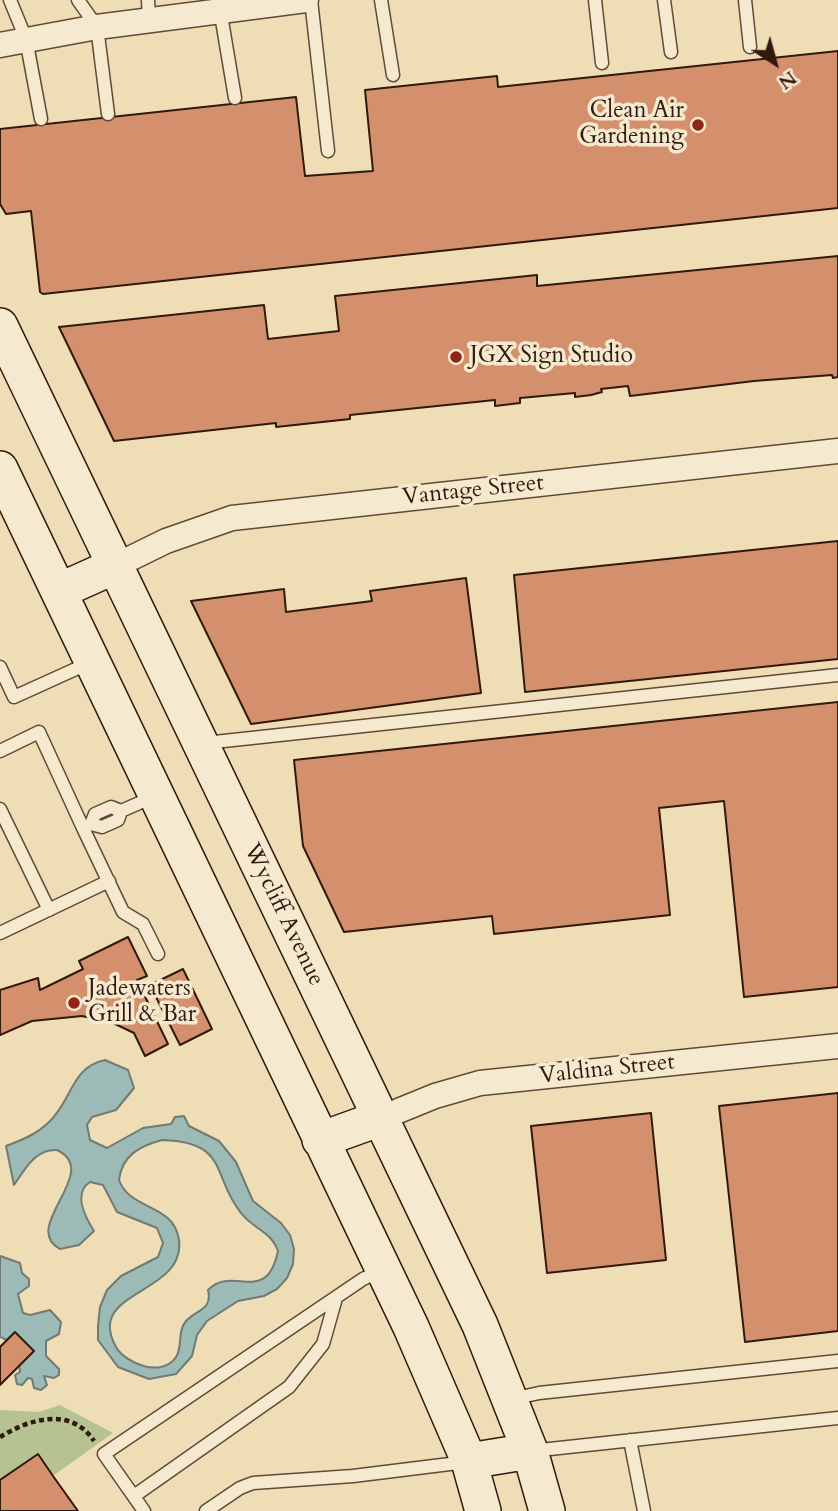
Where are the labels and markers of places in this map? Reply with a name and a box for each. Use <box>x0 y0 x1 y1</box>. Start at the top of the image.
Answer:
place label: Clean Air Gardening <box>579 98 684 152</box>
marker: Clean Air Gardening <box>690 117 706 133</box>
place label: JGX Sign Studio <box>470 343 633 371</box>
marker: JGX Sign Studio <box>448 349 464 365</box>
place label: Jadewaters Grill & Bar <box>88 976 196 1030</box>
marker: Jadewaters Grill & Bar <box>66 995 82 1011</box>

